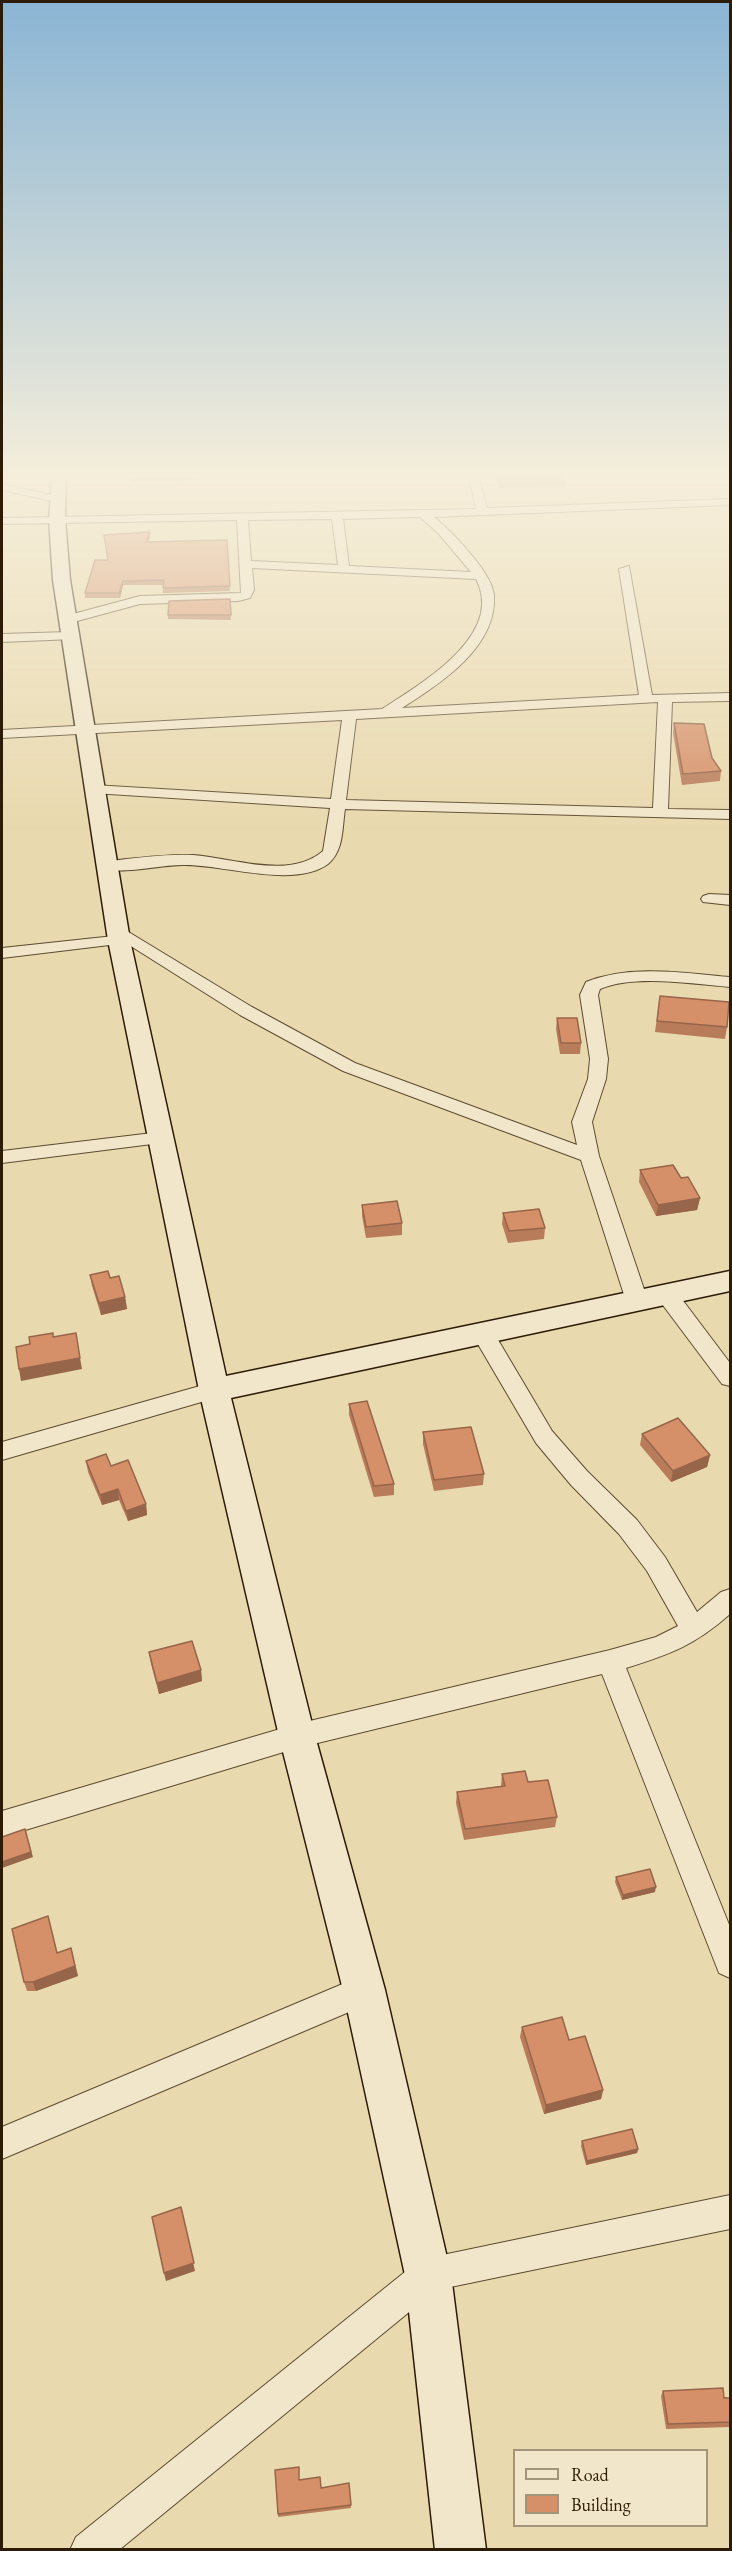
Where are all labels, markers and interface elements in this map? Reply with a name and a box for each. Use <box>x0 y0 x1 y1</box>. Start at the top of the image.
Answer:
legend <box>513 2449 708 2527</box>
text: Road <box>571 2463 609 2486</box>
text: Building <box>571 2493 631 2516</box>

